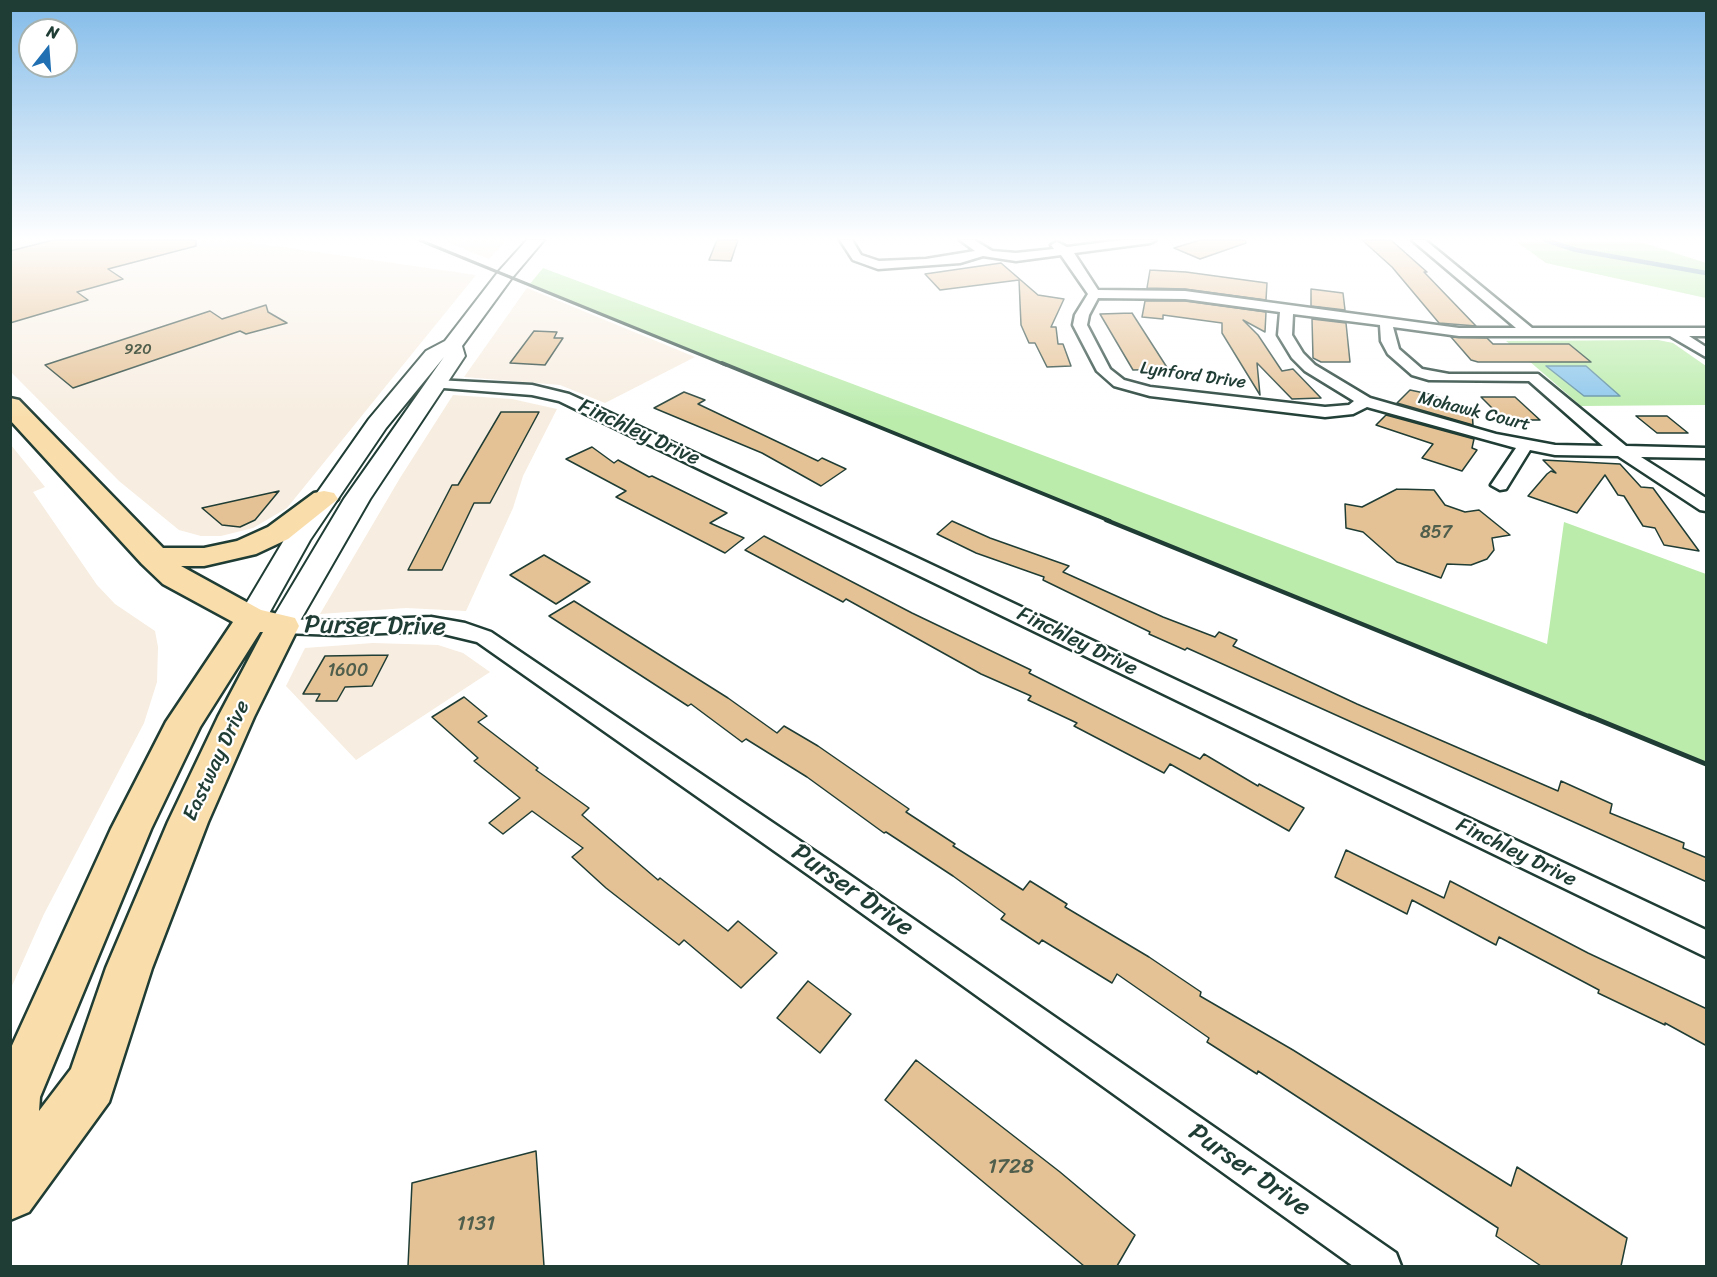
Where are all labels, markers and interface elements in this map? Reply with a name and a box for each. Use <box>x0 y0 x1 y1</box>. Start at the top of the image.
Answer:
text: N <box>43 17 62 48</box>
north arrow <box>18 18 78 78</box>
house number: 920 <box>124 341 152 359</box>
street label: Lynford Drive <box>1139 358 1247 394</box>
street label: Mohawk Court <box>1416 388 1532 436</box>
street label: Finchley Drive <box>574 394 704 472</box>
house number: 857 <box>1420 522 1452 544</box>
street label: Finchley Drive <box>1013 602 1141 682</box>
street label: Purser Drive <box>304 610 446 644</box>
house number: 1600 <box>328 660 368 682</box>
street label: Eastway Drive <box>178 697 256 825</box>
street label: Finchley Drive <box>1452 813 1580 893</box>
street label: Purser Drive <box>785 838 919 944</box>
street label: Purser Drive <box>1182 1118 1316 1224</box>
house number: 1728 <box>988 1155 1034 1181</box>
house number: 1131 <box>457 1212 495 1238</box>

